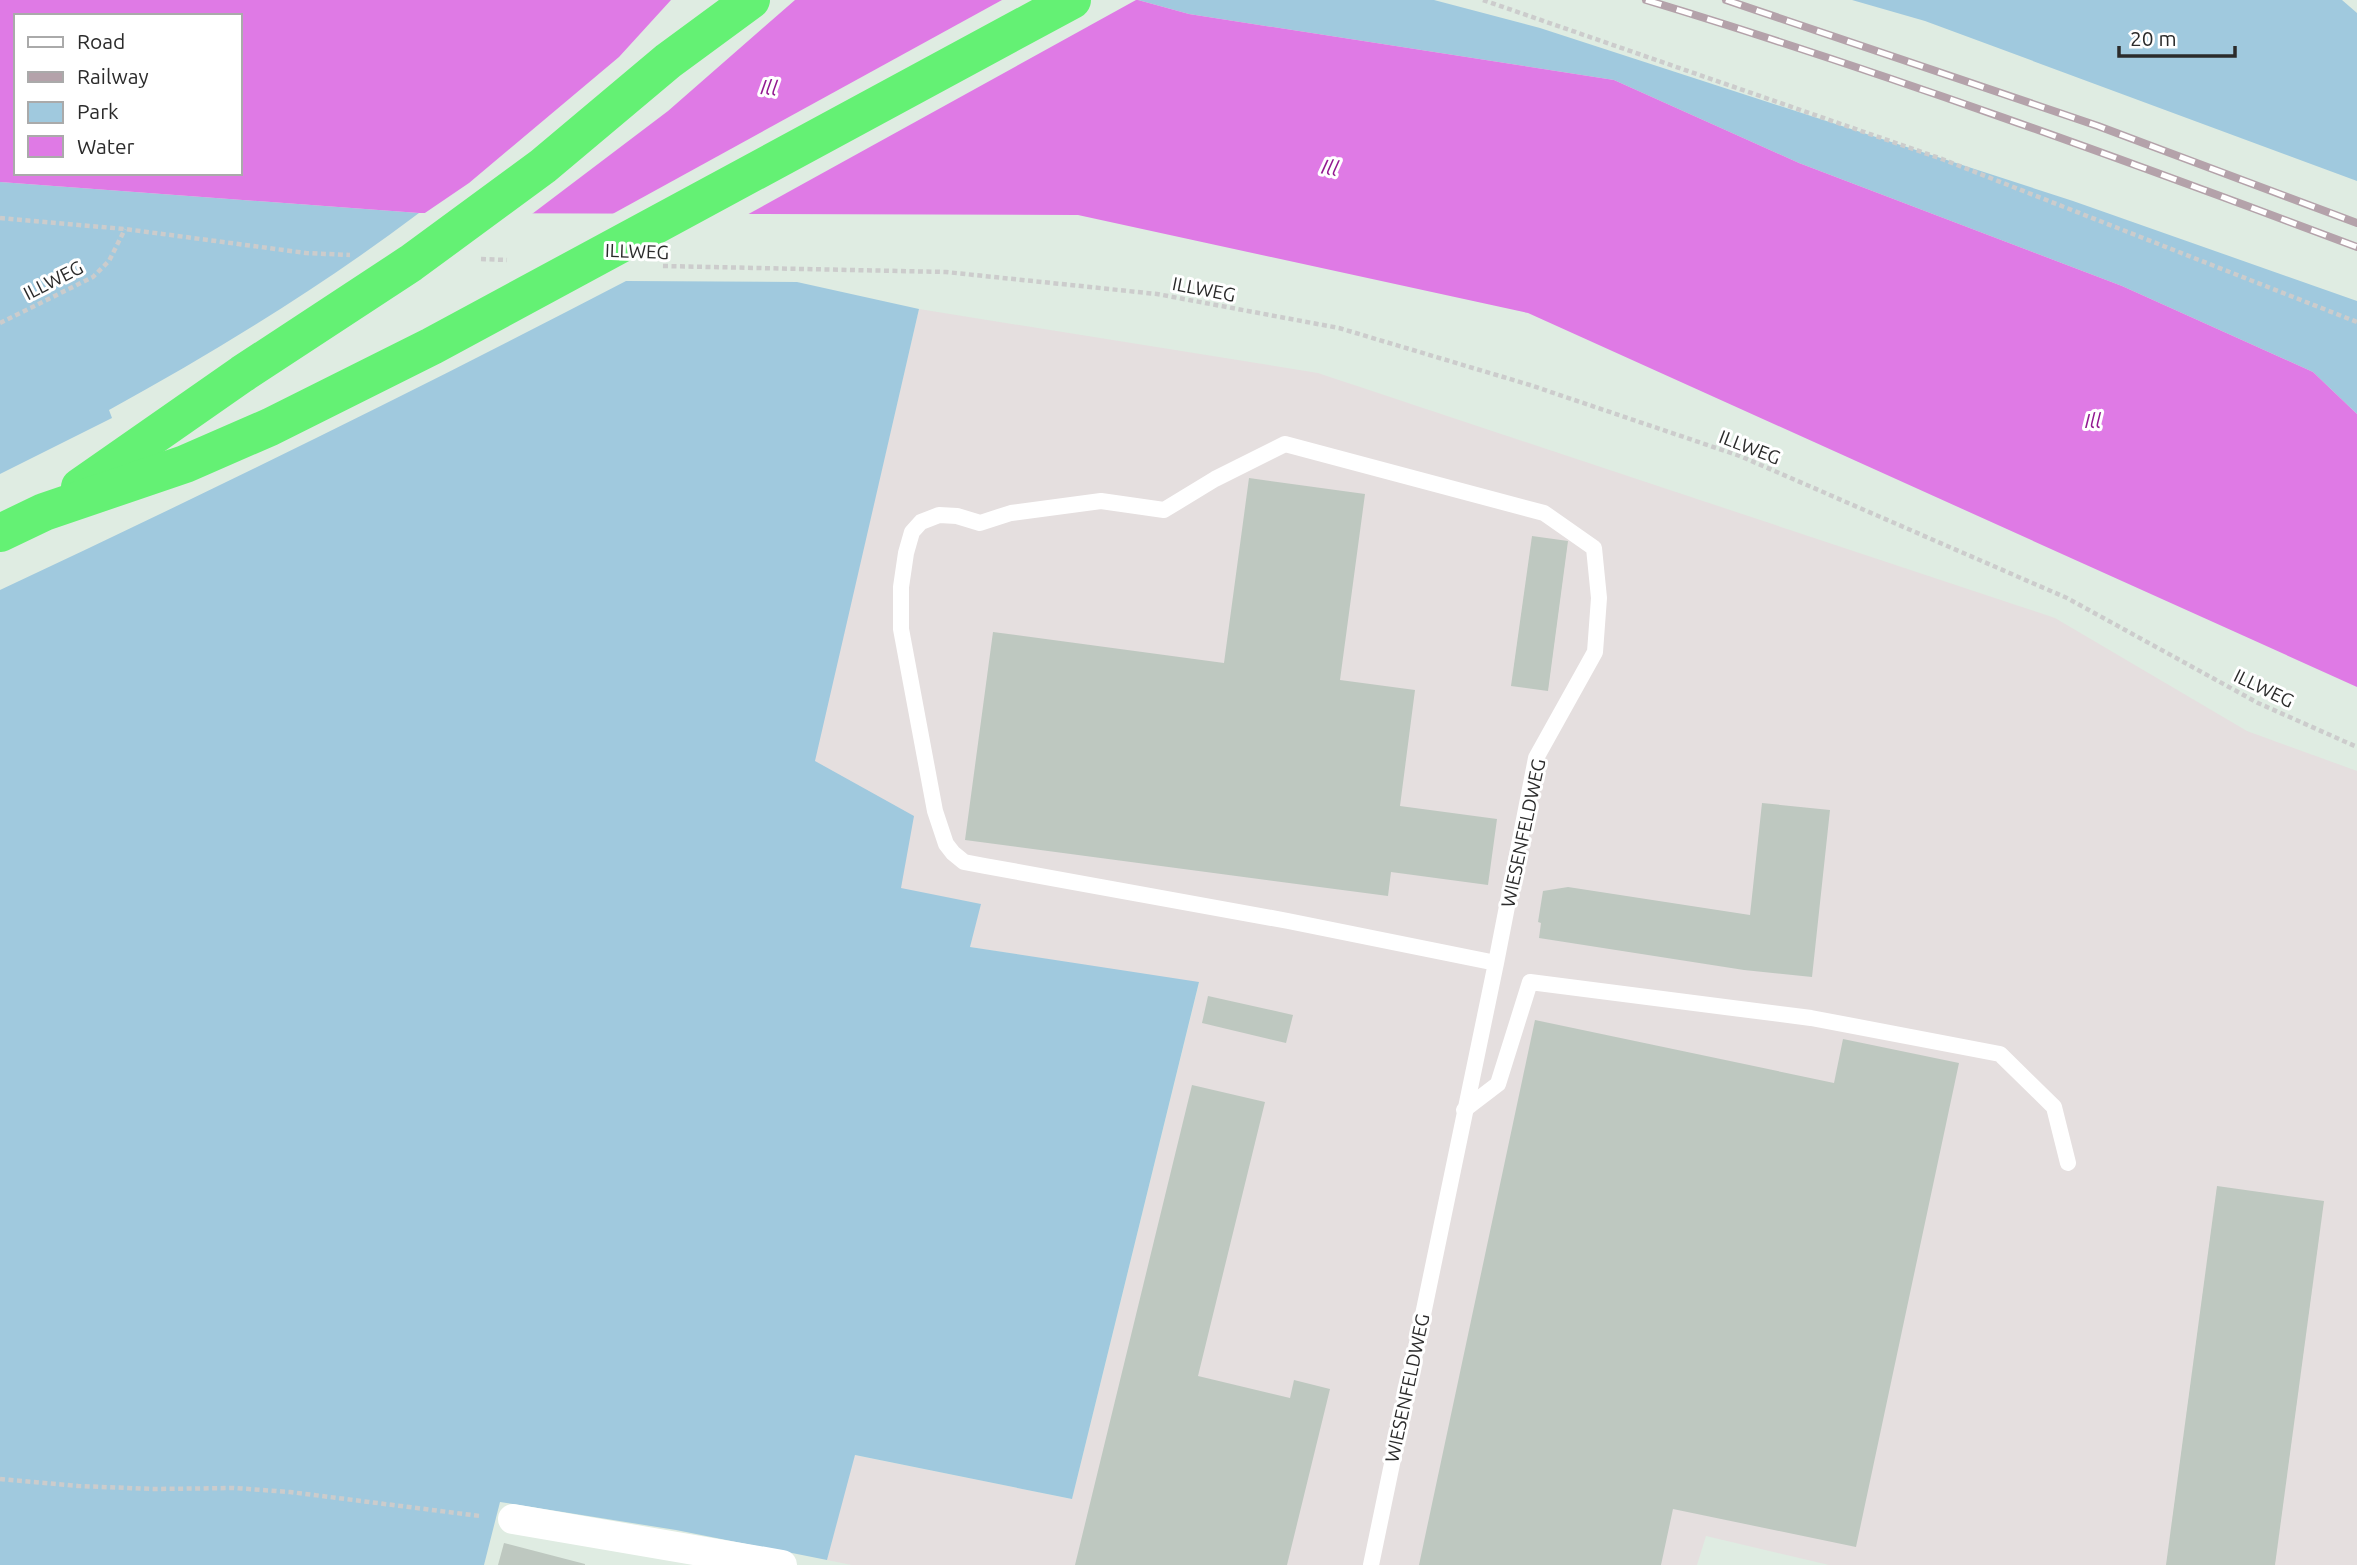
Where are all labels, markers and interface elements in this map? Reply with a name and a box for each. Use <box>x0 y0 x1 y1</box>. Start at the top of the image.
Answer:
legend <box>14 14 242 175</box>
scale bar <box>2119 14 2234 58</box>
text: 20 m <box>2130 26 2177 50</box>
text: Road <box>77 29 125 53</box>
text: Railway <box>77 64 149 88</box>
water label: Ill <box>759 74 779 100</box>
text: Park <box>77 99 119 123</box>
text: Water <box>77 134 135 158</box>
water label: Ill <box>1320 154 1341 180</box>
street label: ILLWEG <box>605 239 669 263</box>
street label: ILLWEG <box>19 256 87 304</box>
street label: ILLWEG <box>1170 272 1238 306</box>
water label: Ill <box>2084 408 2102 432</box>
street label: ILLWEG <box>1716 425 1784 469</box>
street label: ILLWEG <box>2230 664 2298 712</box>
street label: WIESENFELDWEG <box>1497 757 1549 909</box>
street label: WIESENFELDWEG <box>1381 1312 1433 1464</box>

